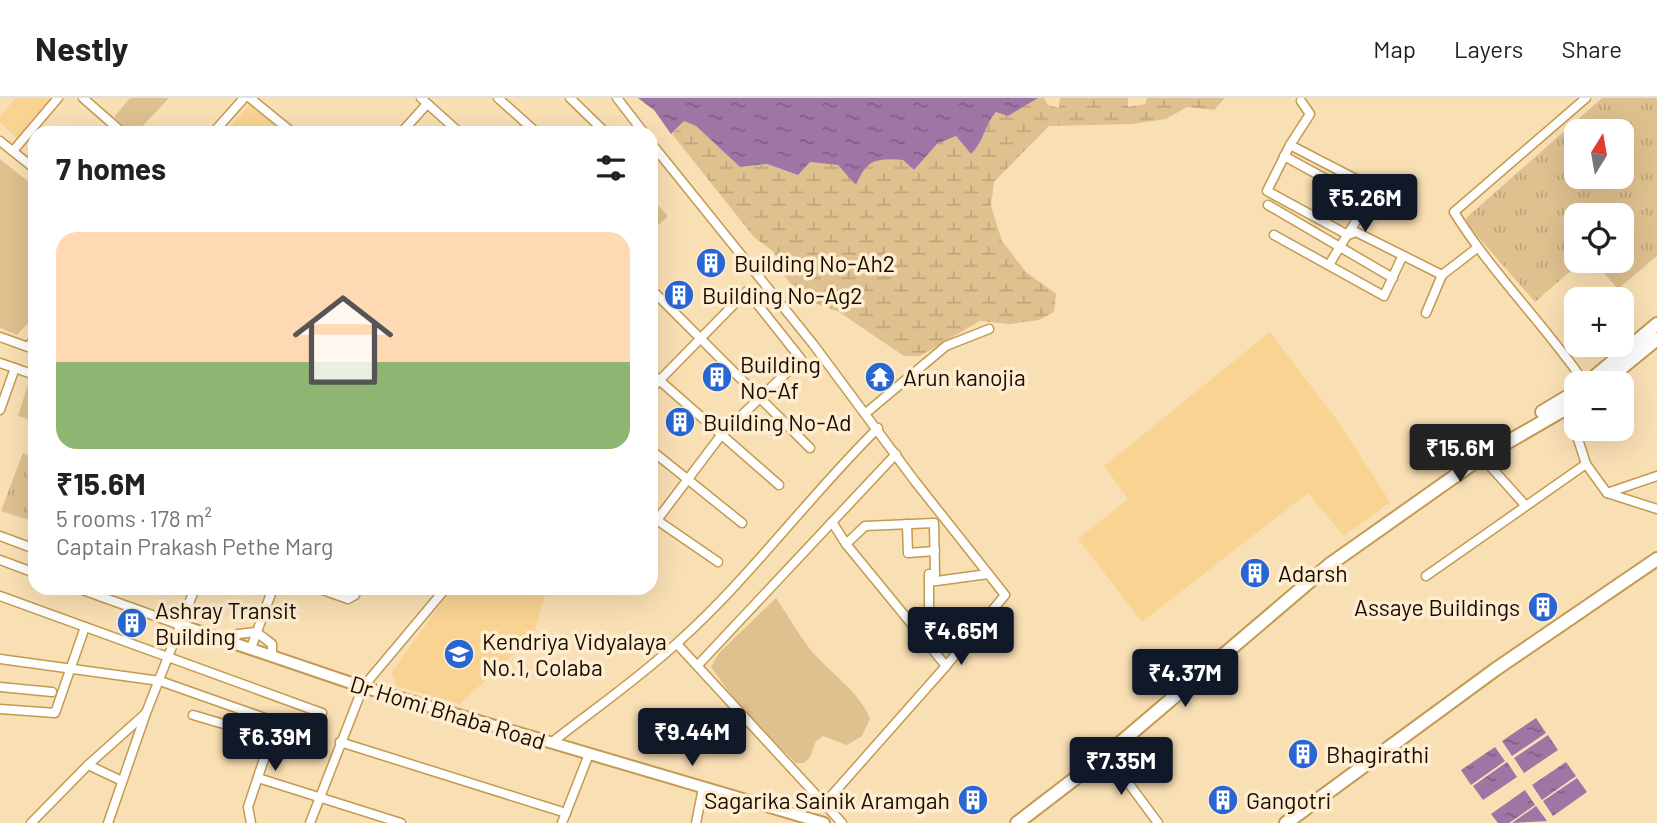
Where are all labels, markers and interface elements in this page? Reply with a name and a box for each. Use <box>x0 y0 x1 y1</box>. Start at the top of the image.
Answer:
text: Nestly <box>35 28 129 68</box>
text: Map <box>1373 34 1416 63</box>
text: Layers <box>1454 34 1523 63</box>
text: Share <box>1561 34 1622 63</box>
north arrow <box>1564 119 1634 189</box>
map controls <box>1564 119 1634 441</box>
icon: filters <box>592 149 630 187</box>
text: 7 homes <box>56 150 166 186</box>
pin: ₹5.26M <box>1308 174 1422 234</box>
text: ₹5.26M <box>1328 183 1402 211</box>
button: locate <box>1564 203 1634 273</box>
building icon: Building No-Ah2 <box>694 246 728 280</box>
place label: Building No-Ah2 <box>734 249 895 277</box>
icon: home <box>280 277 406 403</box>
building icon: Building No-Ag2 <box>662 278 696 312</box>
place label: Building No-Ag2 <box>702 281 863 309</box>
button: + <box>1564 287 1634 357</box>
place label: Building No-Af <box>740 350 821 404</box>
building icon: Building No-Af <box>700 360 734 394</box>
temple icon: Arun kanojia <box>863 360 897 394</box>
place label: Arun kanojia <box>903 363 1026 391</box>
button: − <box>1564 371 1634 441</box>
building icon: Building No-Ad <box>663 405 697 439</box>
place label: Building No-Ad <box>703 408 852 436</box>
pin: ₹15.6M <box>1403 424 1517 484</box>
text: ₹15.6M <box>1426 433 1494 461</box>
text: ₹15.6M <box>56 465 146 501</box>
text: 5 rooms · 178 m² <box>56 504 212 532</box>
text: Captain Prakash Pethe Marg <box>56 532 333 560</box>
building icon: Adarsh <box>1238 556 1272 590</box>
place label: Adarsh <box>1278 559 1348 587</box>
building icon: Assaye Buildings <box>1526 590 1560 624</box>
place label: Assaye Buildings <box>1354 593 1520 621</box>
place label: Ashray Transit Building <box>155 596 297 650</box>
building icon: Ashray Transit Building <box>115 606 149 640</box>
pin: ₹4.65M <box>904 608 1018 667</box>
text: ₹4.65M <box>924 616 998 644</box>
place label: Kendriya Vidyalaya No.1, Colaba <box>482 627 667 681</box>
school or university icon: Kendriya Vidyalaya No.1, Colaba <box>442 637 476 671</box>
pin: ₹4.37M <box>1128 650 1242 709</box>
text: ₹4.37M <box>1148 658 1222 686</box>
street label: Dr Homi Bhaba Road <box>347 669 549 755</box>
pin: ₹9.44M <box>635 708 749 768</box>
pin: ₹6.39M <box>218 714 332 773</box>
text: ₹9.44M <box>654 717 730 745</box>
text: ₹6.39M <box>239 722 311 750</box>
building icon: Bhagirathi <box>1286 737 1320 771</box>
pin: ₹7.35M <box>1064 738 1178 797</box>
place label: Bhagirathi <box>1326 740 1429 768</box>
text: ₹7.35M <box>1086 746 1156 774</box>
building icon: Sagarika Sainik Aramgah <box>956 783 990 817</box>
building icon: Gangotri <box>1206 783 1240 817</box>
place label: Sagarika Sainik Aramgah <box>704 786 950 814</box>
place label: Gangotri <box>1246 786 1331 814</box>

